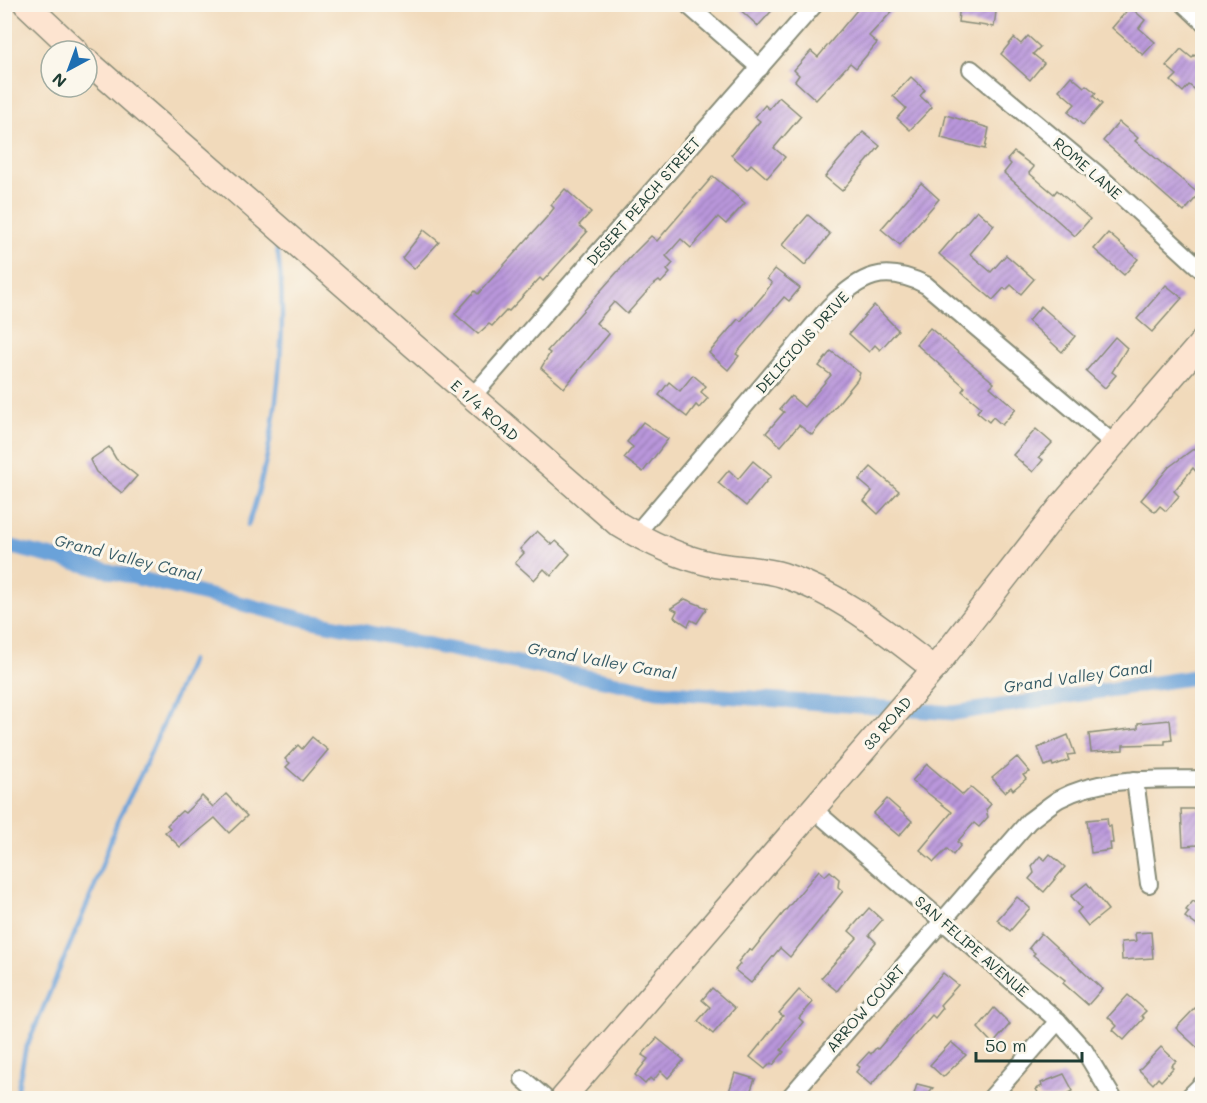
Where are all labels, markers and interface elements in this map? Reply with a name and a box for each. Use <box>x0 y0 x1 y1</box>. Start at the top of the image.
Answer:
north arrow <box>39 39 99 99</box>
text: N <box>47 69 70 93</box>
street label: DESERT PEACH STREET <box>582 133 704 269</box>
street label: ROME LANE <box>1049 133 1127 204</box>
street label: DELICIOUS DRIVE <box>751 287 853 397</box>
street label: E 1/4 ROAD <box>447 375 523 445</box>
water label: Grand Valley Canal <box>53 529 203 585</box>
water label: Grand Valley Canal <box>526 637 678 683</box>
water label: Grand Valley Canal <box>1002 655 1154 697</box>
street label: 33 ROAD <box>858 692 916 754</box>
street label: SAN FELIPE AVENUE <box>911 891 1033 1001</box>
street label: ARROW COURT <box>821 960 909 1056</box>
scale bar <box>976 1025 1082 1063</box>
text: 50 m <box>985 1033 1027 1057</box>

